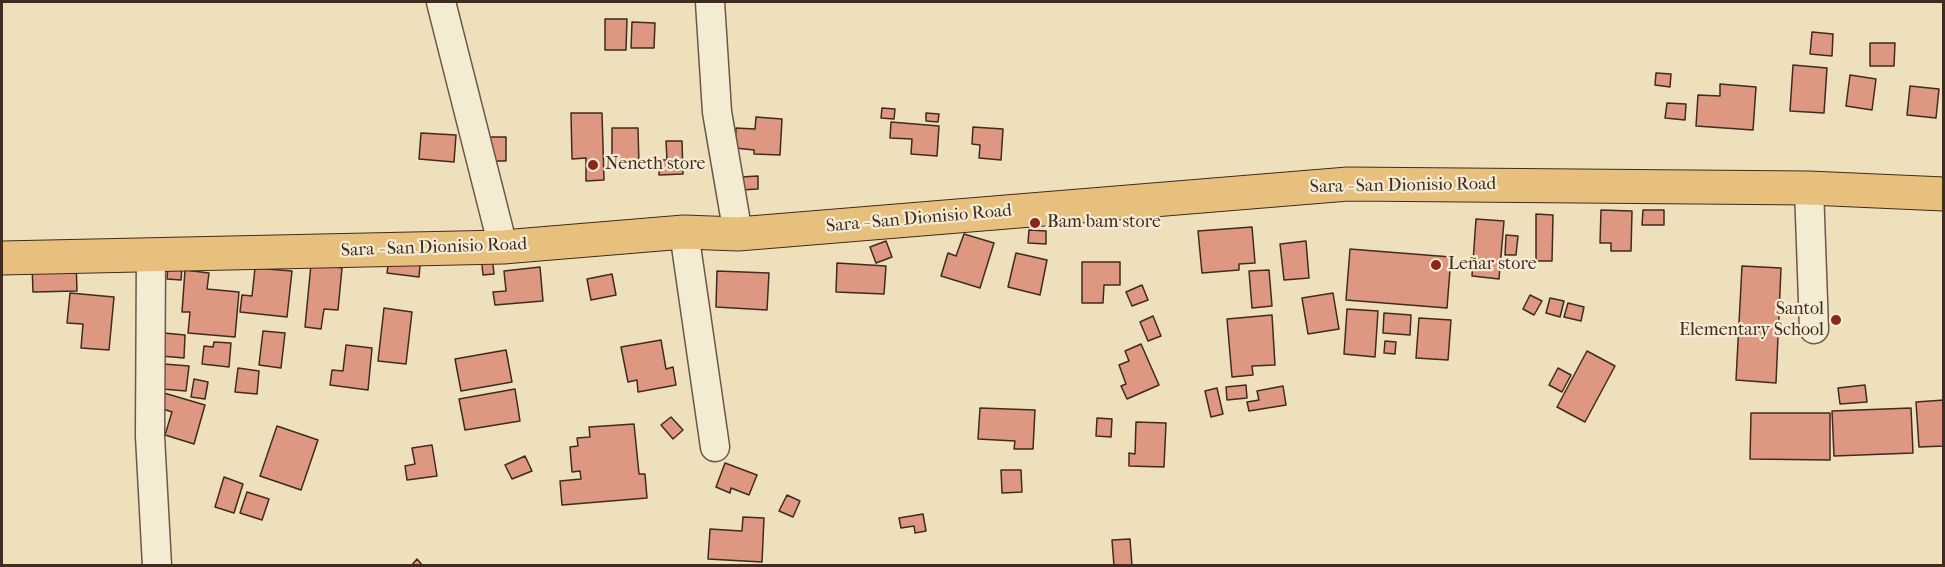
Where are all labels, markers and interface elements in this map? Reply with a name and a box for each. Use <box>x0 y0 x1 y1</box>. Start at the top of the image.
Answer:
place label: Neneth store <box>605 154 705 176</box>
marker: Neneth store <box>586 158 600 172</box>
street label: Sara - San Dionisio Road <box>1310 174 1496 198</box>
street label: Sara - San Dionisio Road <box>825 200 1013 238</box>
place label: Bam bam store <box>1047 212 1161 234</box>
marker: Bam bam store <box>1028 216 1042 230</box>
street label: Sara - San Dionisio Road <box>340 234 528 262</box>
place label: Leñar store <box>1448 254 1537 276</box>
marker: Leñar store <box>1429 258 1443 272</box>
place label: Santol Elementary School <box>1679 299 1824 342</box>
marker: Santol Elementary School <box>1829 313 1843 327</box>

